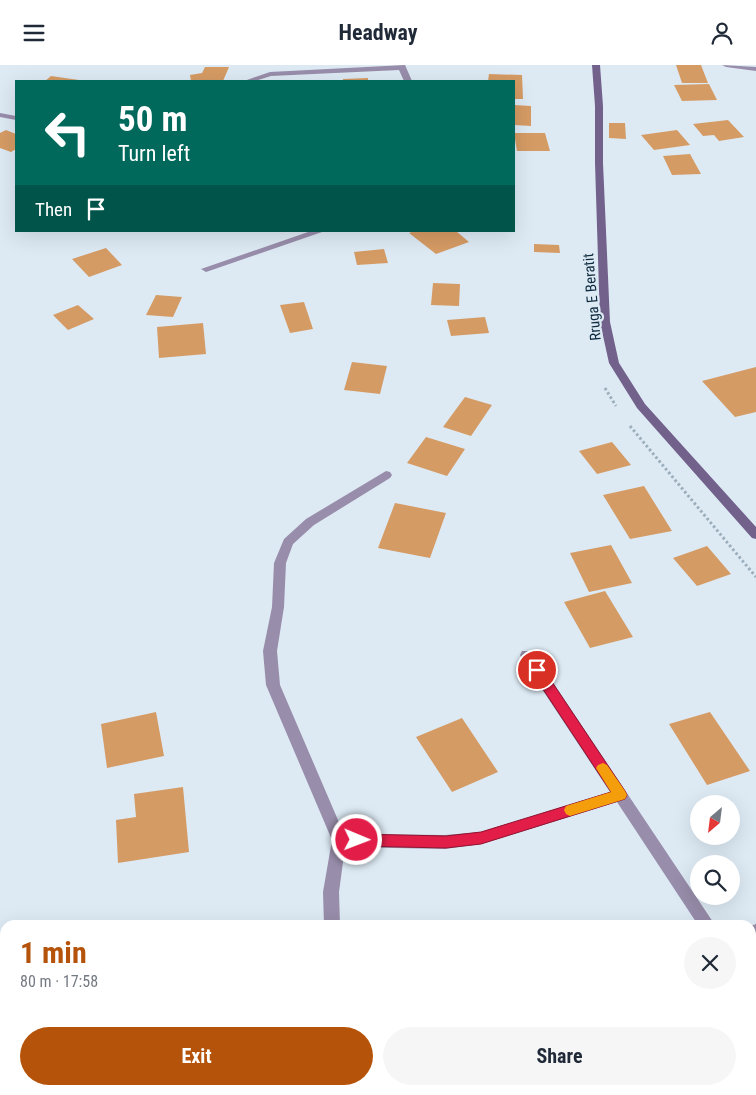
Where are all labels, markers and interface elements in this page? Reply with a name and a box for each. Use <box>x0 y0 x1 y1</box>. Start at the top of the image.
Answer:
icon: menu <box>20 19 48 47</box>
icon: person <box>708 19 736 47</box>
text: Headway <box>338 20 418 45</box>
text: 50 m <box>118 99 187 140</box>
icon: left <box>35 100 100 165</box>
text: Turn left <box>118 141 190 166</box>
icon: arrive <box>82 195 110 223</box>
text: Then <box>35 198 72 221</box>
street label: Rruga E Beratit <box>579 253 605 341</box>
pin <box>516 649 558 691</box>
icon: arrive <box>523 656 551 684</box>
north arrow <box>690 795 740 845</box>
map controls <box>690 795 740 905</box>
position arrow <box>330 813 382 865</box>
button: search <box>690 855 740 905</box>
text: 1 min <box>20 935 87 970</box>
button: close <box>684 937 736 989</box>
text: 80 m · 17:58 <box>20 972 98 991</box>
button: Exit <box>20 1027 373 1085</box>
button: Share <box>383 1027 736 1085</box>

